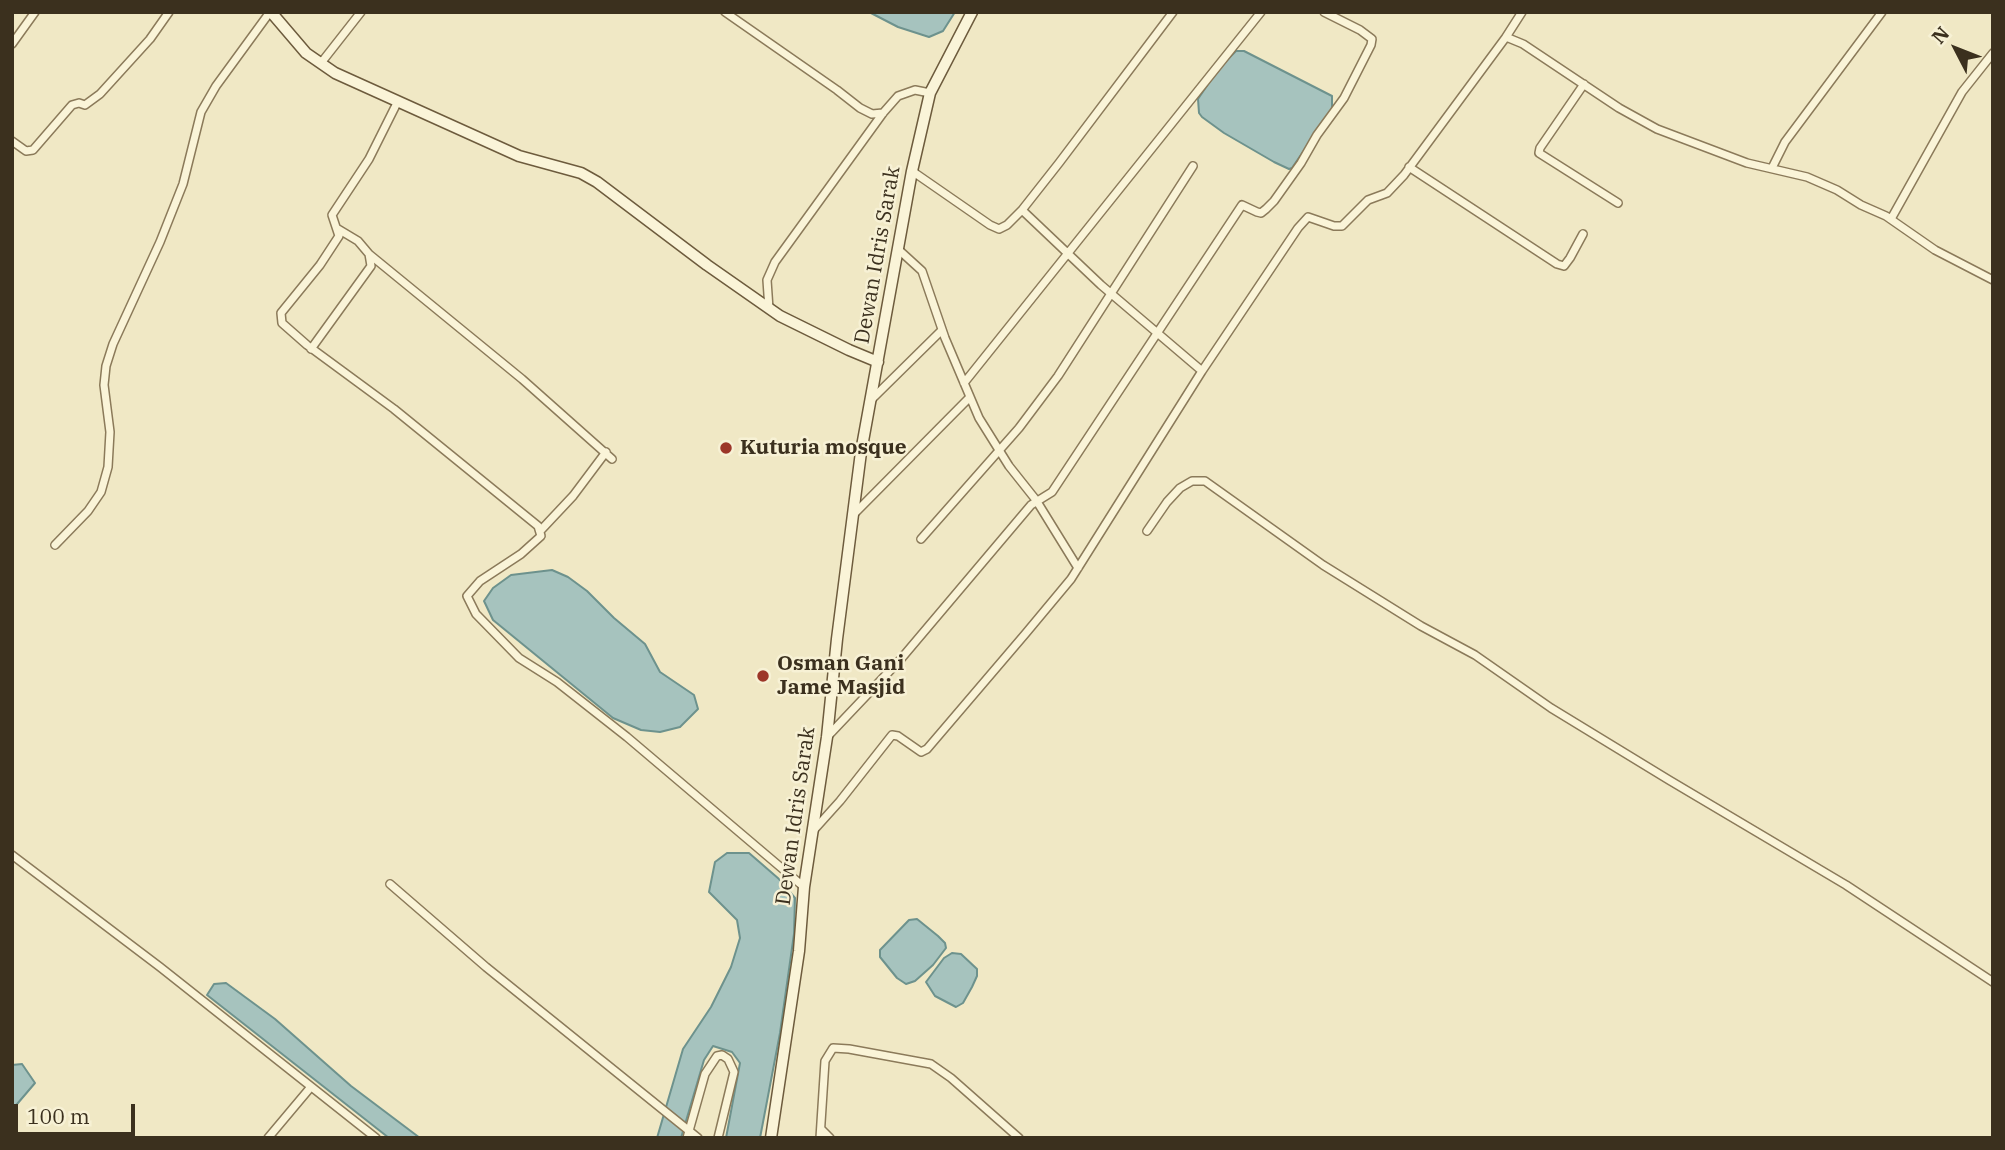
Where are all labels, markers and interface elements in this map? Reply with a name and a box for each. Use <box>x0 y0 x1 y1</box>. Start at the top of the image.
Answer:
north arrow <box>1921 14 1991 84</box>
text: N <box>1926 21 1954 49</box>
street label: Dewan Idris Sarak <box>850 164 906 346</box>
place label: Kuturia mosque <box>740 435 907 461</box>
marker: Kuturia mosque <box>718 440 734 456</box>
place label: Osman Gani Jame Masjid <box>777 651 905 701</box>
marker: Osman Gani Jame Masjid <box>755 668 771 684</box>
street label: Dewan Idris Sarak <box>771 725 821 907</box>
scale bar <box>18 1090 138 1134</box>
text: 100 m <box>27 1102 90 1130</box>

